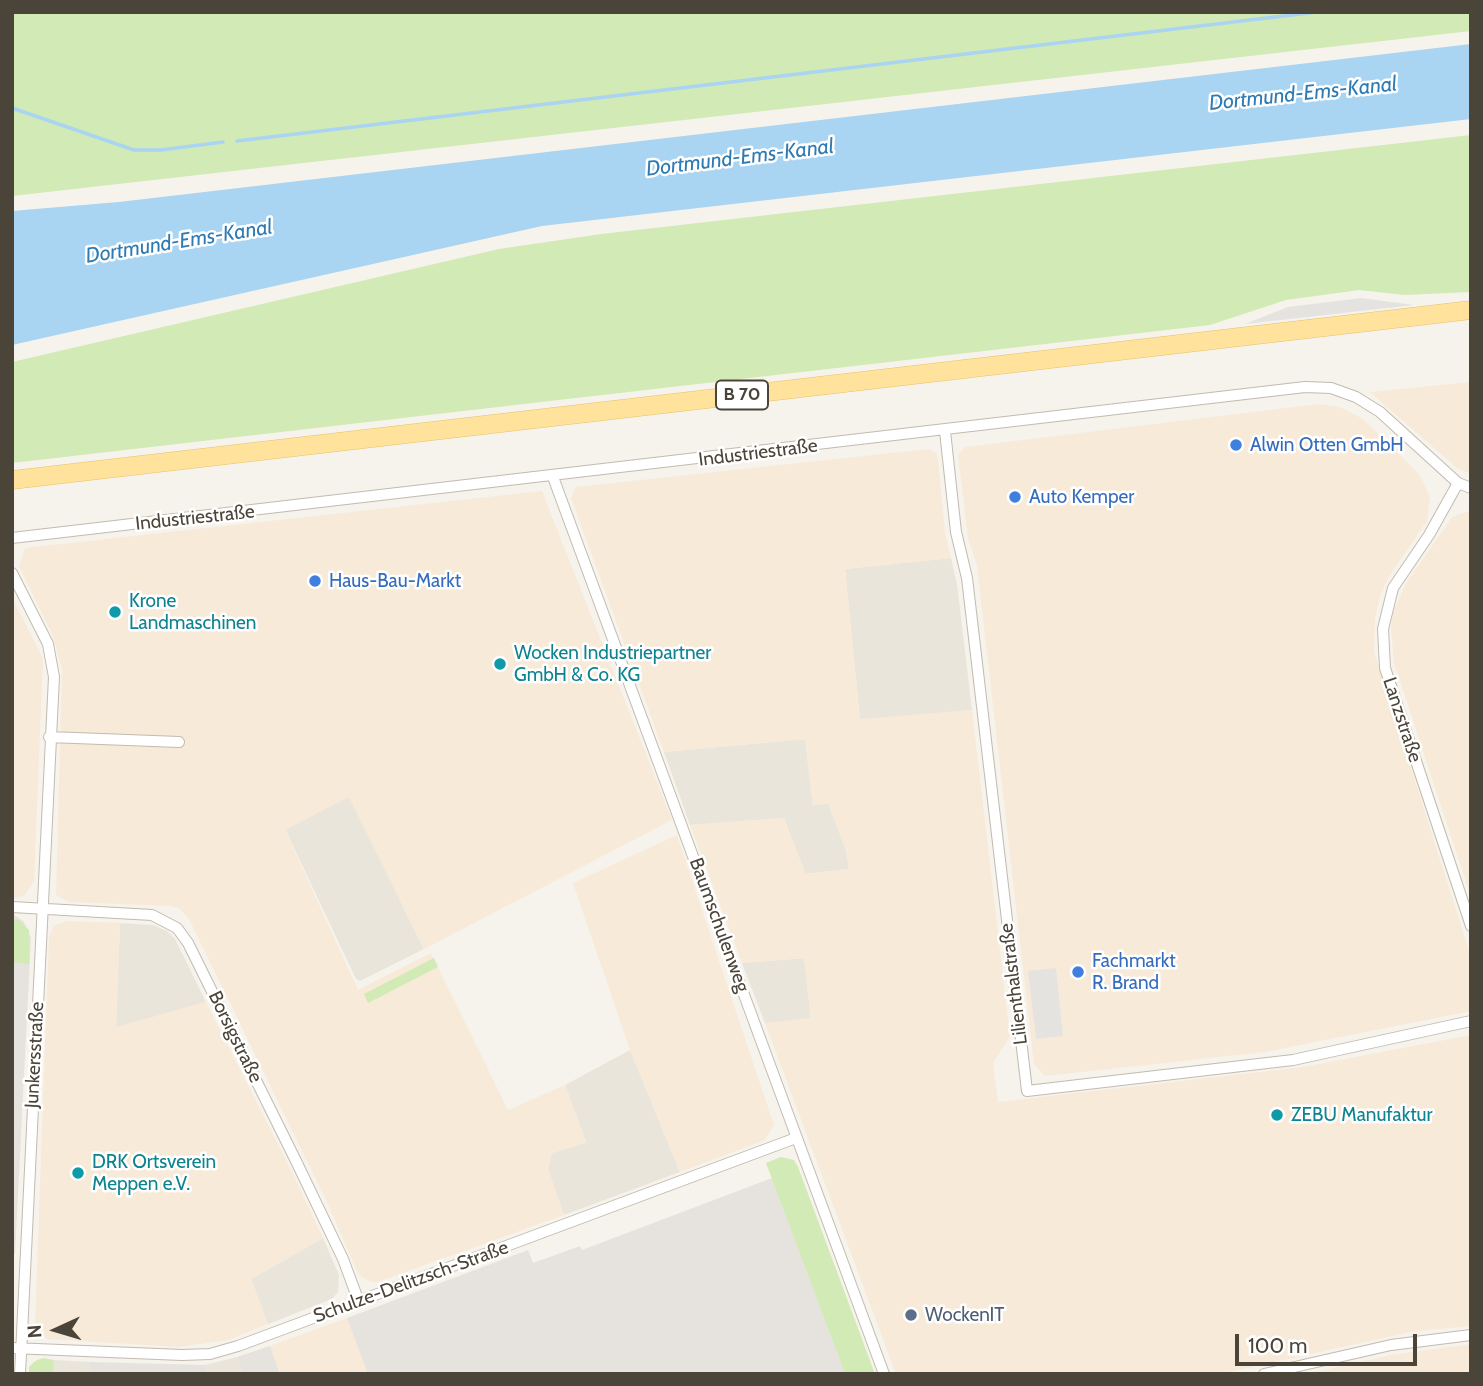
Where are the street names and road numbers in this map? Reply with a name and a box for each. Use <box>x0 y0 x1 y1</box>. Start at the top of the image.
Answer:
road number: B 70 <box>716 380 768 410</box>
street label: Industriestraße <box>697 434 819 472</box>
street label: Industriestraße <box>134 500 256 536</box>
street label: Lanzstraße <box>1378 675 1426 765</box>
street label: Baumschulenweg <box>684 855 754 995</box>
street label: Lilienthalstraße <box>995 922 1033 1046</box>
street label: Borsigstraße <box>203 988 267 1086</box>
street label: Junkersstraße <box>21 1001 49 1109</box>
street label: Schulze-Delitzsch-Straße <box>310 1236 512 1328</box>

